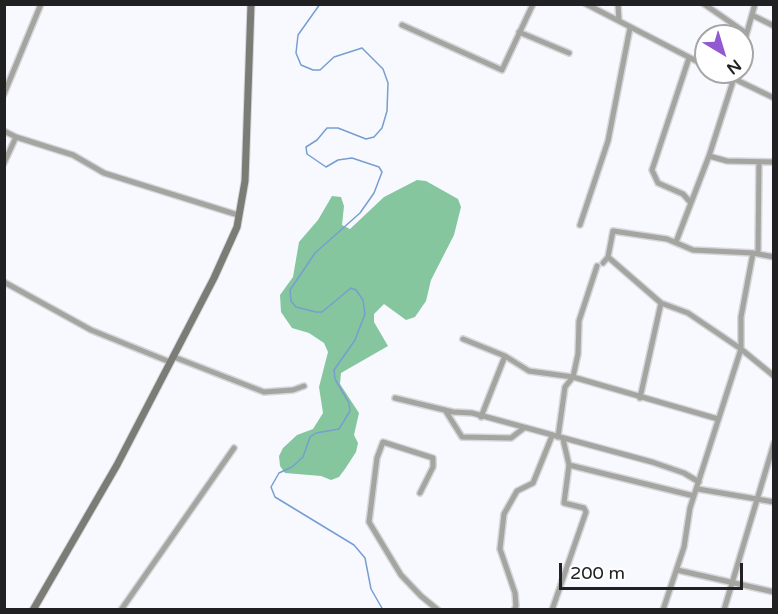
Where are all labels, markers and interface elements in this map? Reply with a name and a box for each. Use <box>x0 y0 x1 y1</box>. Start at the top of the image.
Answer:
north arrow <box>694 24 754 84</box>
text: N <box>723 55 745 78</box>
scale bar <box>562 551 746 589</box>
text: 200 m <box>570 562 625 584</box>

